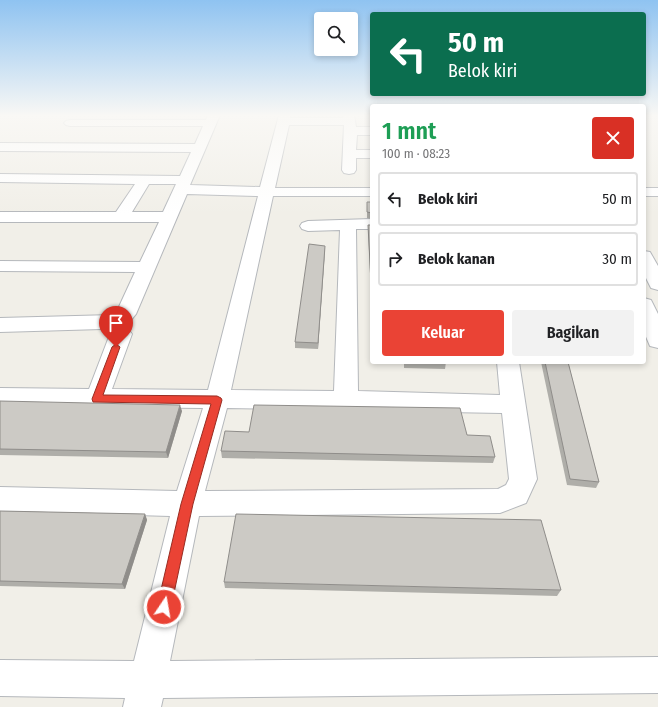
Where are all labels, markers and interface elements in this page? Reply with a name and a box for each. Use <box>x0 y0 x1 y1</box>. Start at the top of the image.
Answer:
map controls <box>314 12 358 56</box>
button: search <box>314 12 358 56</box>
text: 50 m <box>448 26 504 59</box>
icon: left <box>382 28 434 80</box>
text: Belok kiri <box>448 60 517 82</box>
text: 1 mnt <box>382 117 436 145</box>
button: close <box>592 117 634 159</box>
text: 100 m · 08:23 <box>382 146 450 161</box>
icon: left <box>384 188 406 210</box>
text: Belok kiri <box>418 190 478 208</box>
text: 50 m <box>602 190 632 208</box>
icon: right <box>384 248 406 270</box>
text: Belok kanan <box>418 250 495 268</box>
text: 30 m <box>602 250 632 268</box>
pin <box>99 306 133 347</box>
button: Keluar <box>382 310 504 356</box>
button: Bagikan <box>512 310 634 356</box>
icon: arrive <box>105 312 127 334</box>
position arrow <box>143 586 185 628</box>

